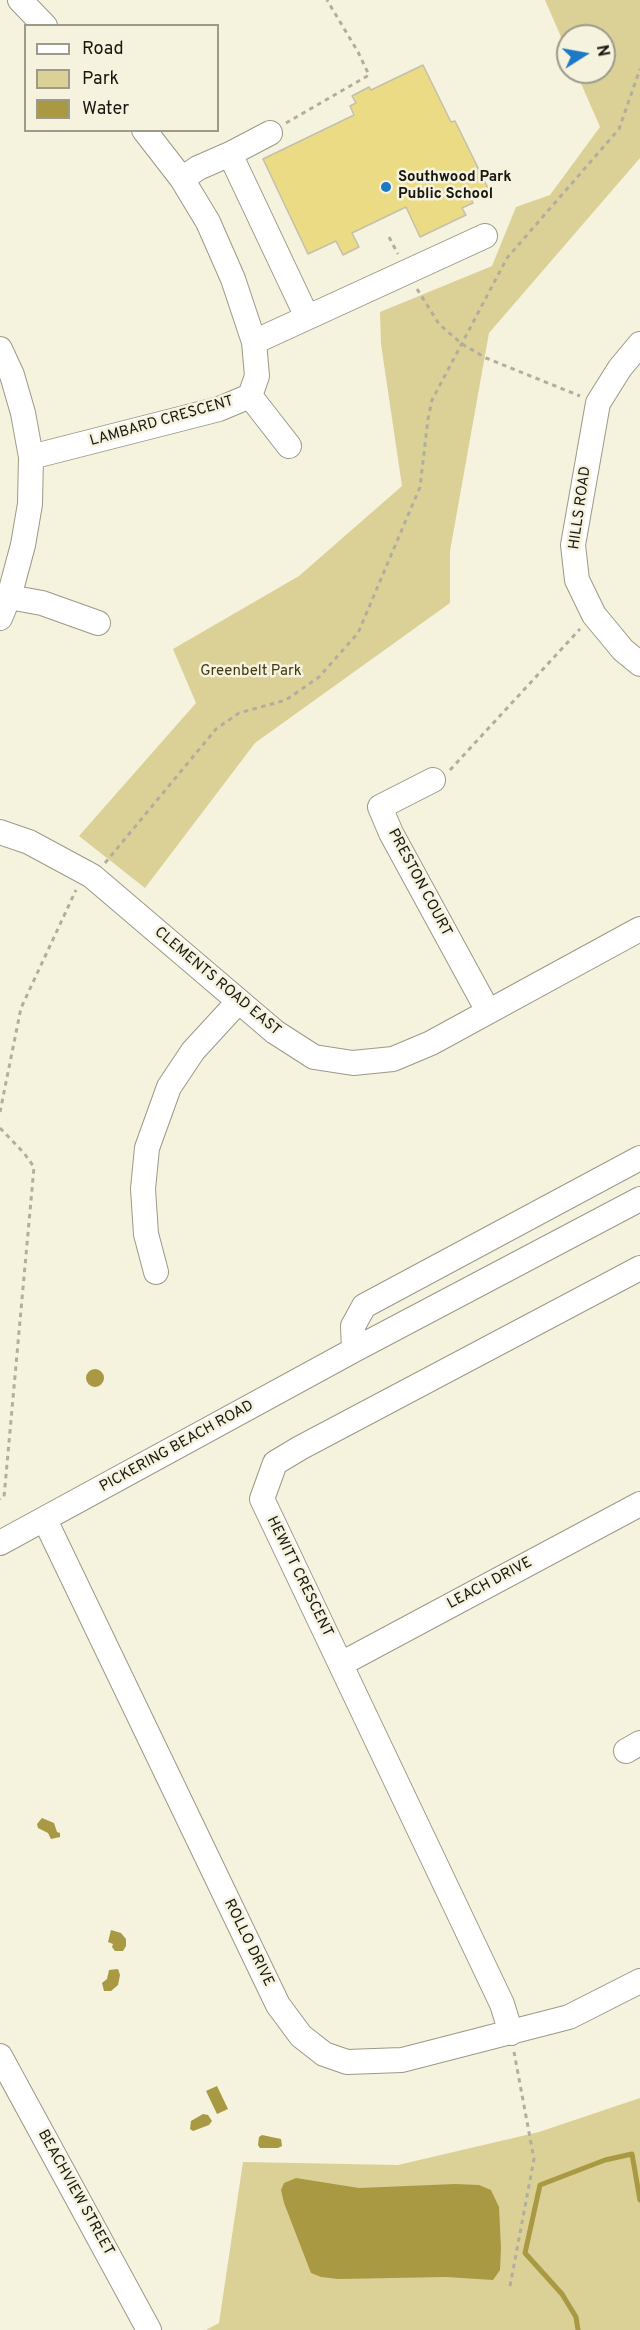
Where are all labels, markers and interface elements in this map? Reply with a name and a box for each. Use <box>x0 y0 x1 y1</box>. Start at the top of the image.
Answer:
legend <box>24 24 219 132</box>
north arrow <box>556 24 616 84</box>
text: Road <box>82 38 124 61</box>
text: N <box>591 43 613 58</box>
text: Park <box>82 68 119 91</box>
text: Water <box>82 98 129 121</box>
place label: Southwood Park Public School <box>398 169 512 204</box>
marker: Southwood Park Public School <box>379 180 393 194</box>
street label: LAMBARD CRESCENT <box>88 393 236 451</box>
street label: HILLS ROAD <box>566 465 596 551</box>
park label: Greenbelt Park <box>200 663 302 681</box>
street label: PRESTON COURT <box>383 826 455 940</box>
street label: CLEMENTS ROAD EAST <box>150 924 284 1040</box>
street label: PICKERING BEACH ROAD <box>97 1397 257 1497</box>
street label: HEWITT CRESCENT <box>262 1514 336 1640</box>
street label: LEACH DRIVE <box>445 1554 535 1614</box>
street label: ROLLO DRIVE <box>219 1896 277 1990</box>
street label: BEACHVIEW STREET <box>33 2127 117 2259</box>

